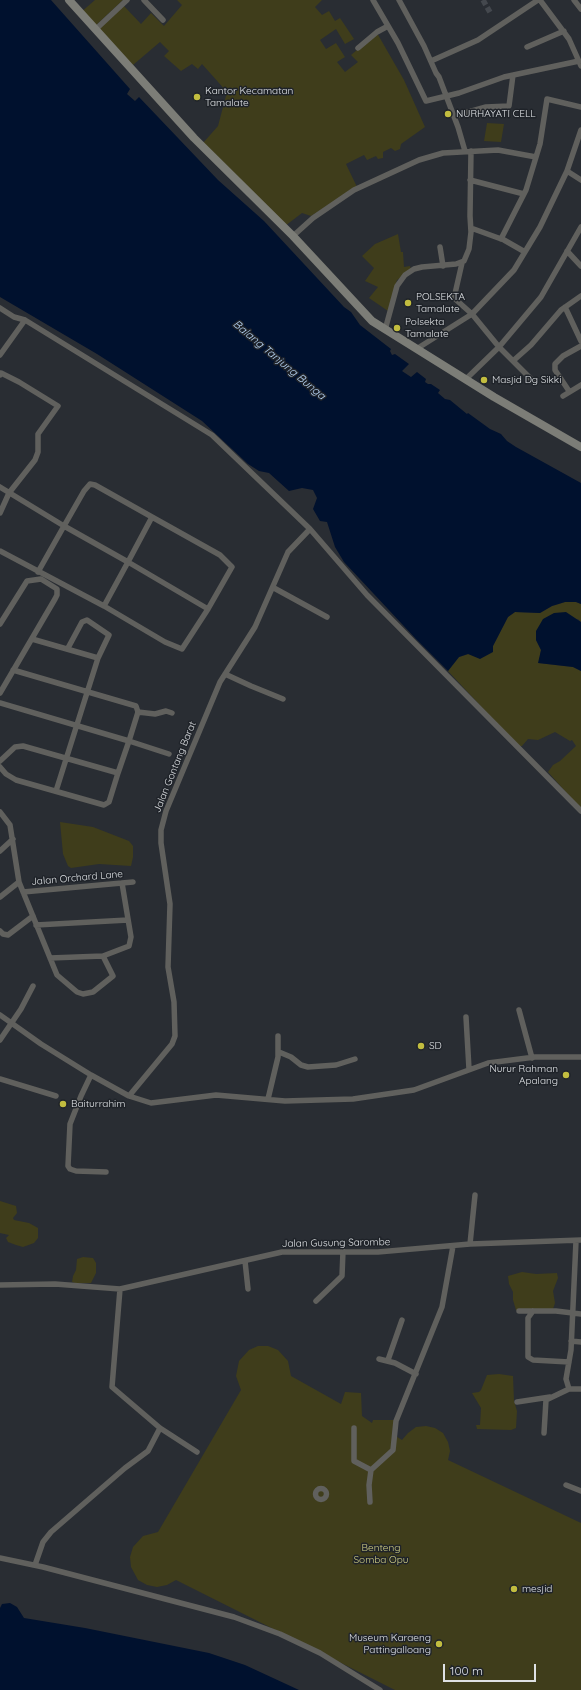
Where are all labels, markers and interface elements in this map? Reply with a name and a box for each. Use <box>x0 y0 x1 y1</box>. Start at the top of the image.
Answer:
place label: Kantor Kecamatan Tamalate <box>205 85 293 108</box>
marker: Kantor Kecamatan Tamalate <box>192 92 202 102</box>
place label: NURHAYATI CELL <box>456 108 536 120</box>
marker: NURHAYATI CELL <box>443 109 453 119</box>
place label: POLSEKTA Tamalate <box>416 291 465 314</box>
marker: POLSEKTA Tamalate <box>403 298 413 308</box>
place label: Polsekta Tamalate <box>405 316 449 340</box>
water label: Balang Tanjung Bunga <box>230 317 328 403</box>
marker: Polsekta Tamalate <box>392 323 402 333</box>
place label: Masjid Dg Sikki <box>492 374 561 386</box>
marker: Masjid Dg Sikki <box>479 375 489 385</box>
street label: Jalan Gontang Barat <box>151 720 199 814</box>
street label: Jalan Orchard Lane <box>31 868 123 888</box>
place label: SD <box>429 1040 442 1052</box>
marker: SD <box>416 1041 426 1051</box>
place label: Nurur Rahman Apalang <box>489 1063 558 1086</box>
marker: Nurur Rahman Apalang <box>561 1070 571 1080</box>
place label: Baiturrahim <box>71 1098 125 1110</box>
marker: Baiturrahim <box>58 1099 68 1109</box>
street label: Jalan Gusung Sarombe <box>282 1236 390 1250</box>
park label: Benteng Somba Opu <box>353 1542 409 1566</box>
place label: mesjid <box>522 1583 552 1595</box>
marker: mesjid <box>509 1584 519 1594</box>
place label: Museum Karaeng Pattingalloang <box>349 1632 431 1656</box>
marker: Museum Karaeng Pattingalloang <box>434 1639 444 1649</box>
scale bar <box>445 1656 538 1682</box>
text: 100 m <box>450 1663 483 1678</box>

